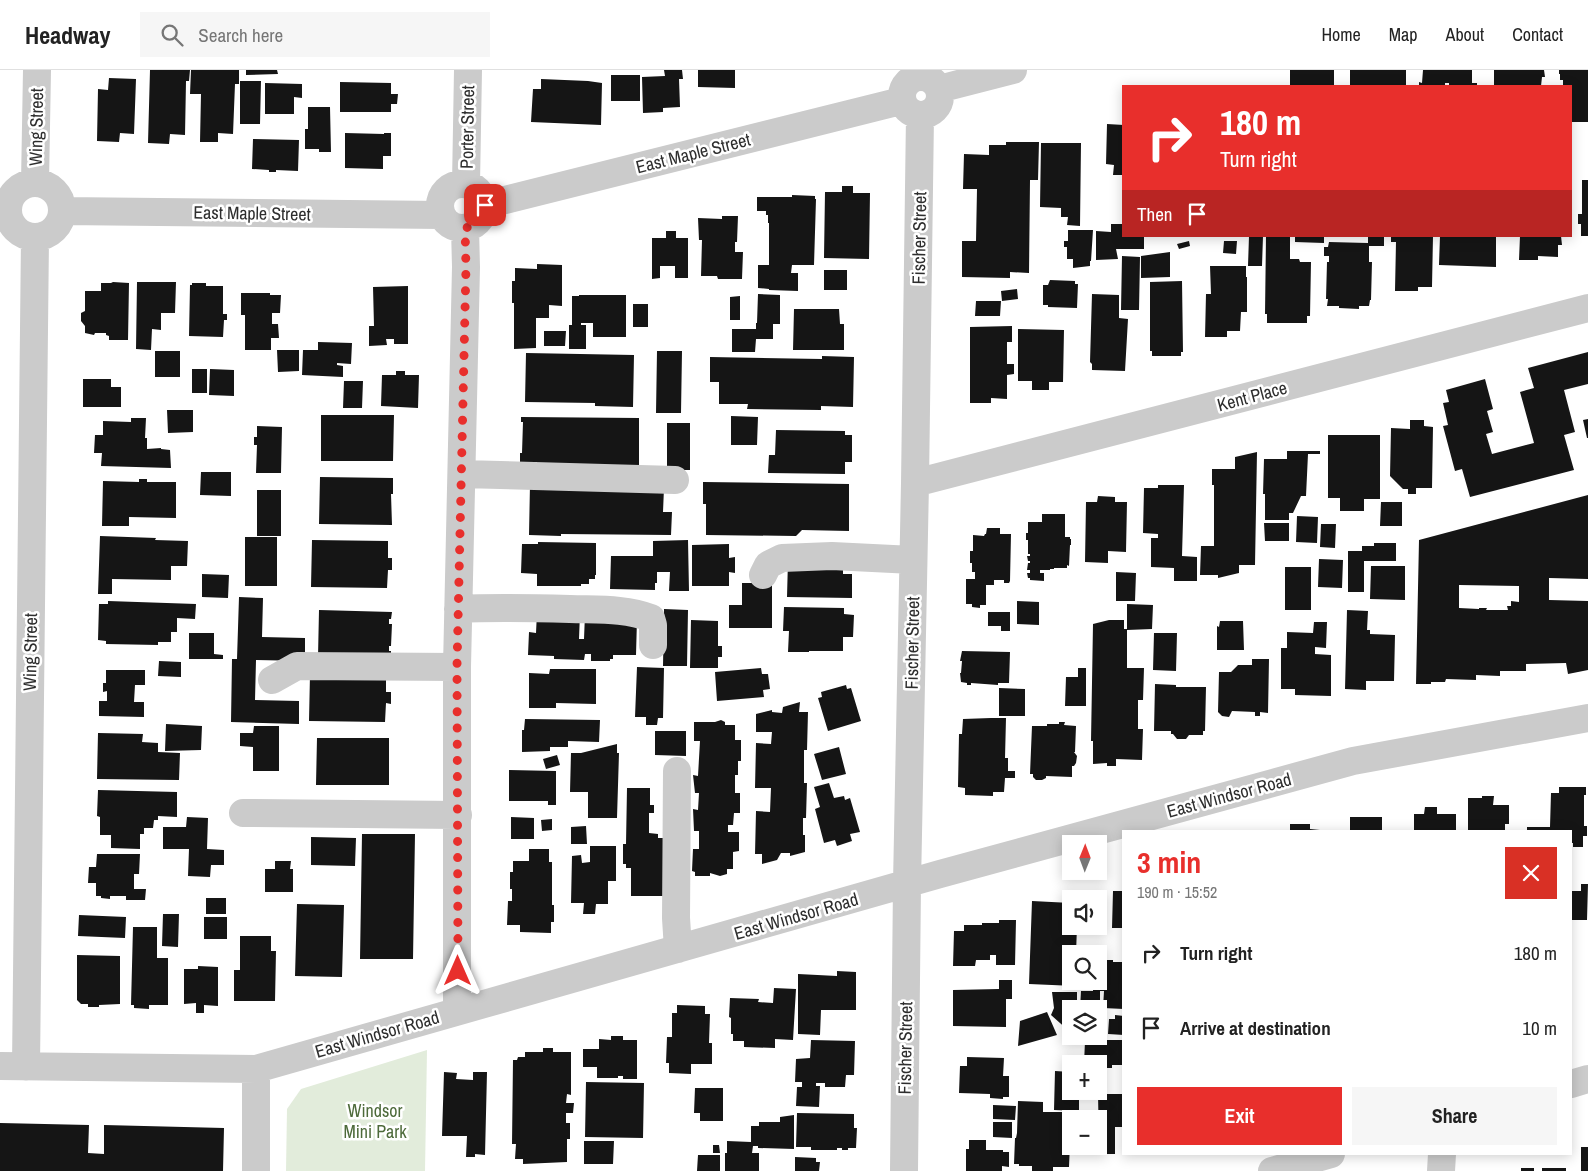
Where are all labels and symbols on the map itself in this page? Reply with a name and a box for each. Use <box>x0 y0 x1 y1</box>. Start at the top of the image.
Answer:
street label: Porter Street <box>454 85 480 169</box>
street label: Wing Street <box>23 88 49 166</box>
street label: East Maple Street <box>633 127 753 179</box>
pin <box>464 184 506 226</box>
street label: Fischer Street <box>906 191 932 285</box>
street label: East Maple Street <box>193 199 311 227</box>
street label: Kent Place <box>1214 375 1290 417</box>
street label: Fischer Street <box>899 596 925 690</box>
street label: Wing Street <box>17 613 43 691</box>
street label: East Windsor Road <box>1164 766 1294 824</box>
north arrow <box>1062 835 1108 880</box>
street label: East Windsor Road <box>731 886 861 946</box>
position arrow <box>431 944 483 996</box>
street label: Fischer Street <box>892 1001 918 1095</box>
street label: East Windsor Road <box>312 1004 442 1064</box>
park label: Windsor Mini Park <box>343 1098 407 1144</box>

